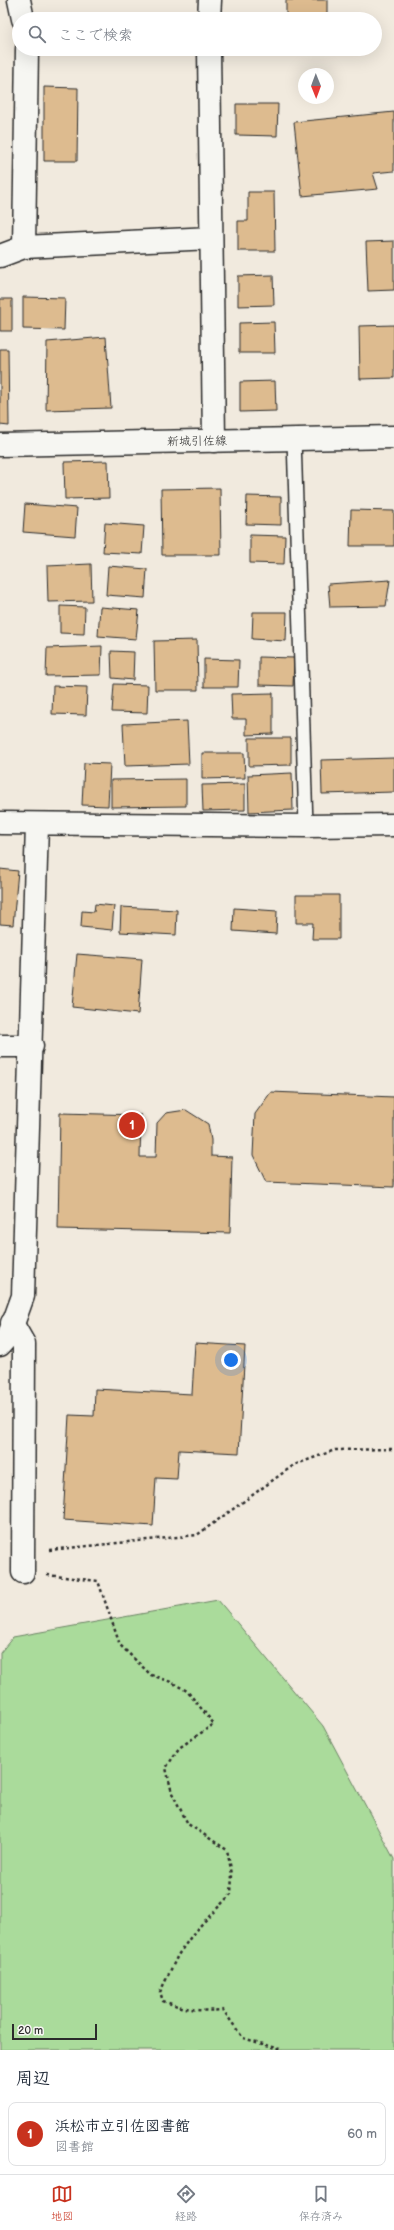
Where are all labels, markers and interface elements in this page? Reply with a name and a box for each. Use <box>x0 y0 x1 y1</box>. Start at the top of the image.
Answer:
search box <box>12 12 382 56</box>
icon: search <box>26 23 48 45</box>
text: ここで検索 <box>58 26 133 45</box>
north arrow <box>298 68 334 104</box>
street label: 新城引佐線 <box>167 433 227 450</box>
pin: 1 <box>119 1110 145 1140</box>
your location <box>221 1350 241 1370</box>
scale bar <box>12 2022 97 2041</box>
text: 20 m <box>18 2024 43 2037</box>
text: 周辺 <box>16 2069 50 2089</box>
text: 浜松市立引佐図書館 <box>55 2117 190 2136</box>
text: 1 <box>27 2126 33 2142</box>
text: 60 m <box>347 2126 377 2142</box>
text: 図書館 <box>55 2139 94 2155</box>
tab: 地図 <box>51 2183 73 2223</box>
tab: 経路 <box>175 2183 197 2223</box>
tab: 保存済み <box>299 2183 343 2223</box>

